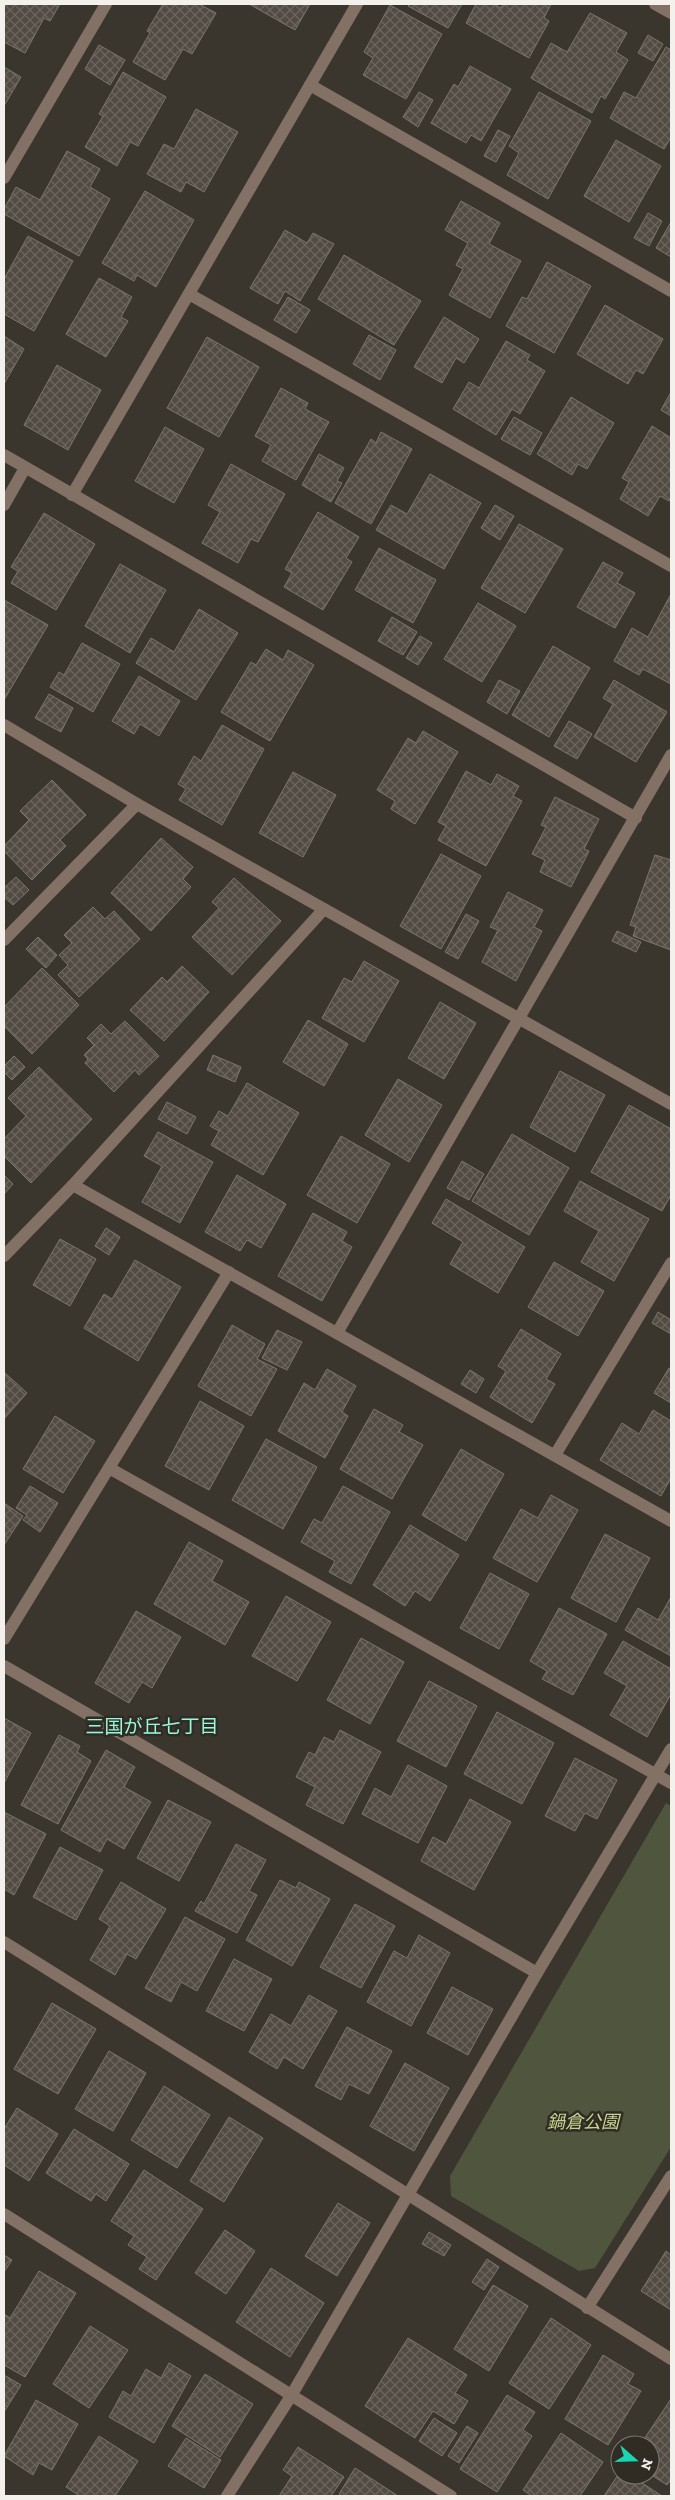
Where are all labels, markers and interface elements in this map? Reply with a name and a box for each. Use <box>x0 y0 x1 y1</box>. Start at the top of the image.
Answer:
district label: 三国が丘七丁目 <box>85 1715 219 1738</box>
park label: 鍋倉公園 <box>547 2111 622 2133</box>
north arrow <box>610 2435 660 2485</box>
text: N <box>637 2456 657 2473</box>

